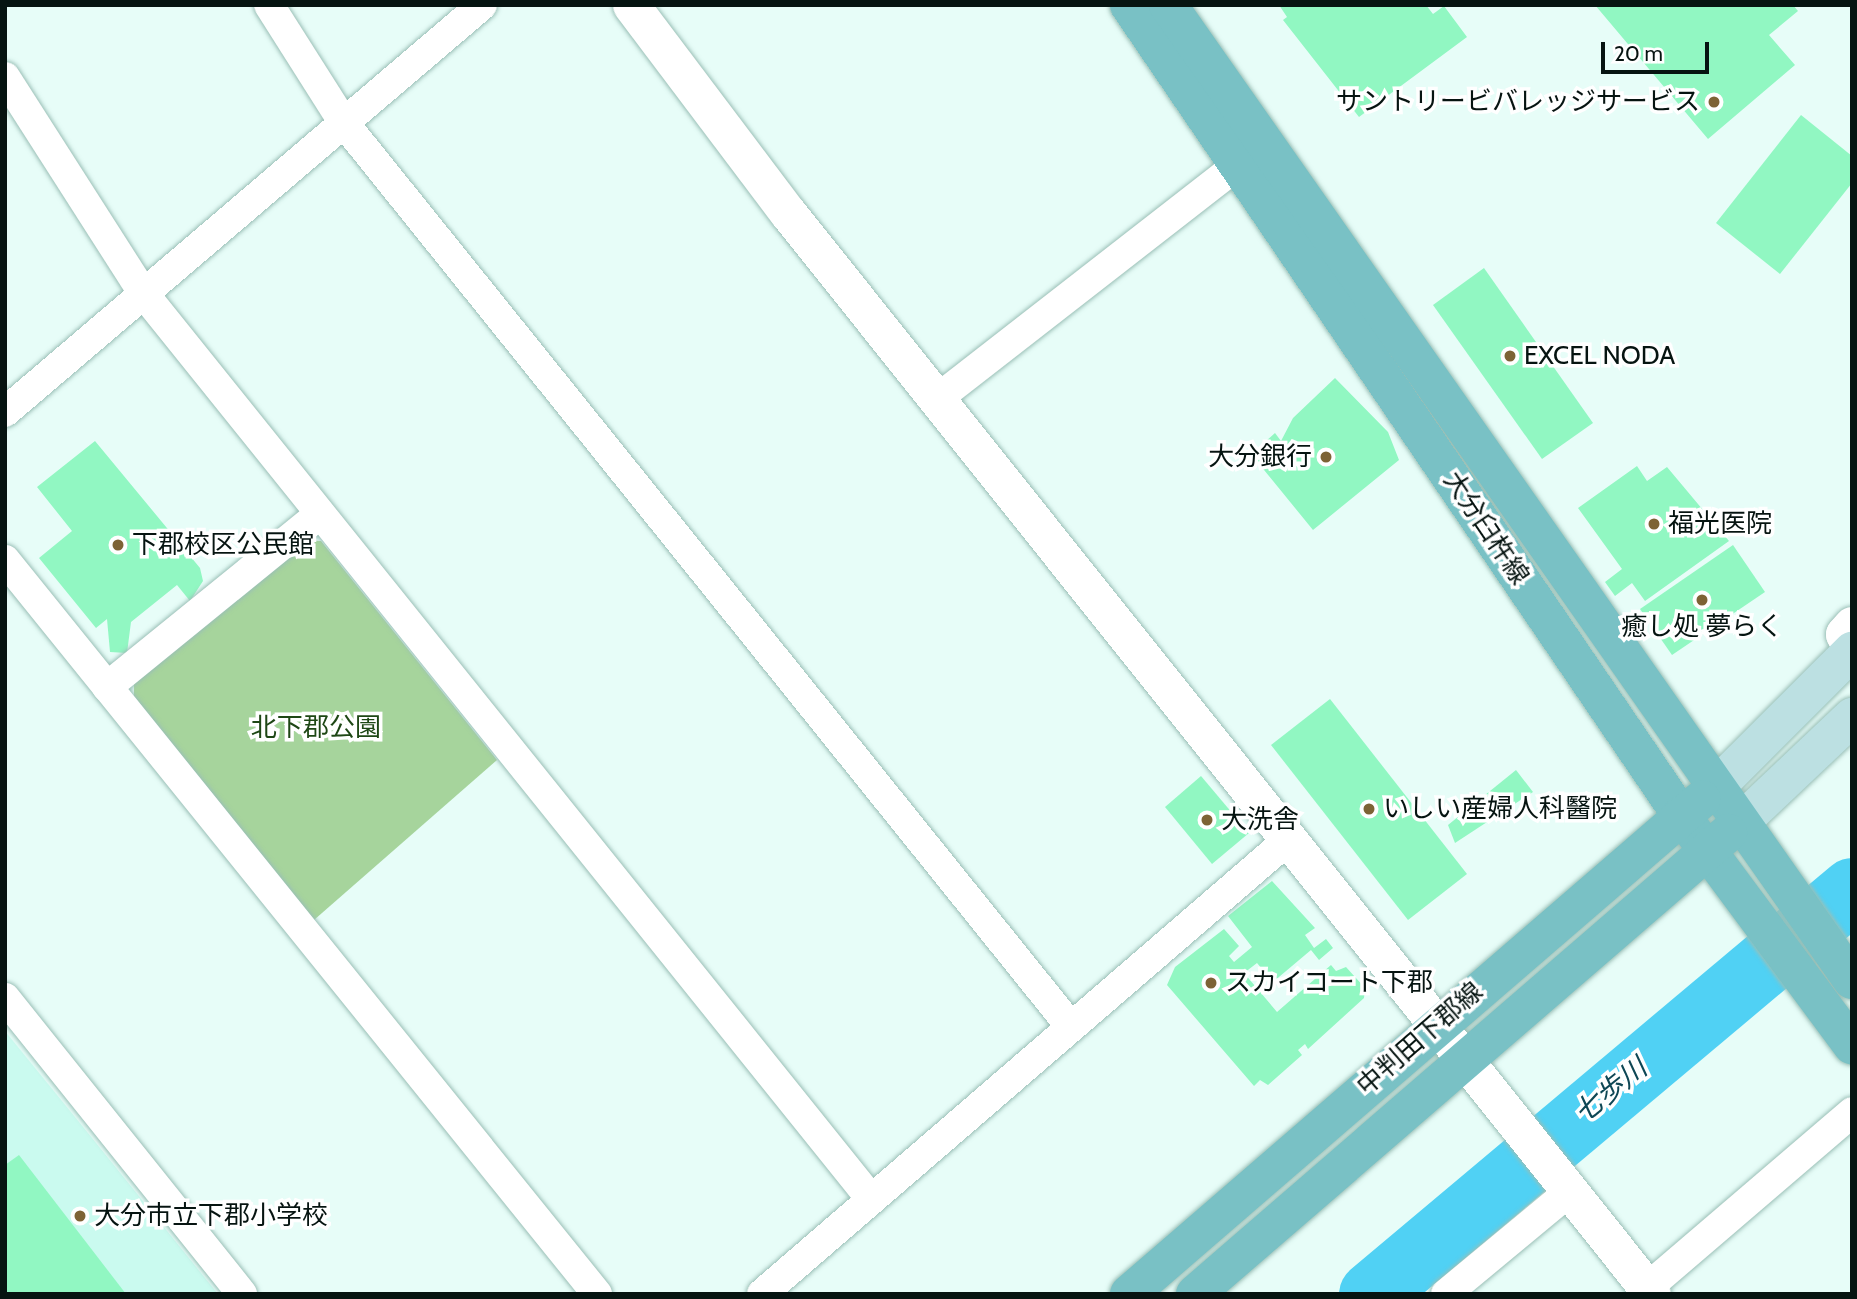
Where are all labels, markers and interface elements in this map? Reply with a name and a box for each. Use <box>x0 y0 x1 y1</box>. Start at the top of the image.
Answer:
scale bar <box>1605 28 1714 72</box>
text: 20 m <box>1614 41 1663 66</box>
place label: サントリービバレッジサービス <box>1336 86 1700 118</box>
marker: サントリービバレッジサービス <box>1706 94 1722 110</box>
place label: EXCEL NODA <box>1524 340 1675 372</box>
marker: EXCEL NODA <box>1502 348 1518 364</box>
place label: 大分銀行 <box>1208 441 1312 473</box>
marker: 大分銀行 <box>1318 449 1334 465</box>
street label: 大分臼杵線 <box>1437 465 1535 591</box>
place label: 福光医院 <box>1668 508 1772 540</box>
marker: 福光医院 <box>1646 516 1662 532</box>
place label: 下郡校区公民館 <box>132 529 314 561</box>
marker: 下郡校区公民館 <box>110 537 126 553</box>
marker: 癒し処 夢らく <box>1694 592 1710 608</box>
place label: 癒し処 夢らく <box>1621 611 1783 643</box>
park label: 北下郡公園 <box>251 712 381 744</box>
place label: いしい産婦人科醫院 <box>1383 793 1617 825</box>
marker: いしい産婦人科醫院 <box>1361 801 1377 817</box>
place label: 大洗舎 <box>1221 804 1299 836</box>
marker: 大洗舎 <box>1199 812 1215 828</box>
place label: スカイコート下郡 <box>1225 967 1433 999</box>
marker: スカイコート下郡 <box>1203 975 1219 991</box>
street label: 中判田下郡線 <box>1351 976 1489 1102</box>
water label: 七歩川 <box>1567 1051 1653 1129</box>
place label: 大分市立下郡小学校 <box>94 1200 328 1232</box>
marker: 大分市立下郡小学校 <box>72 1208 88 1224</box>

